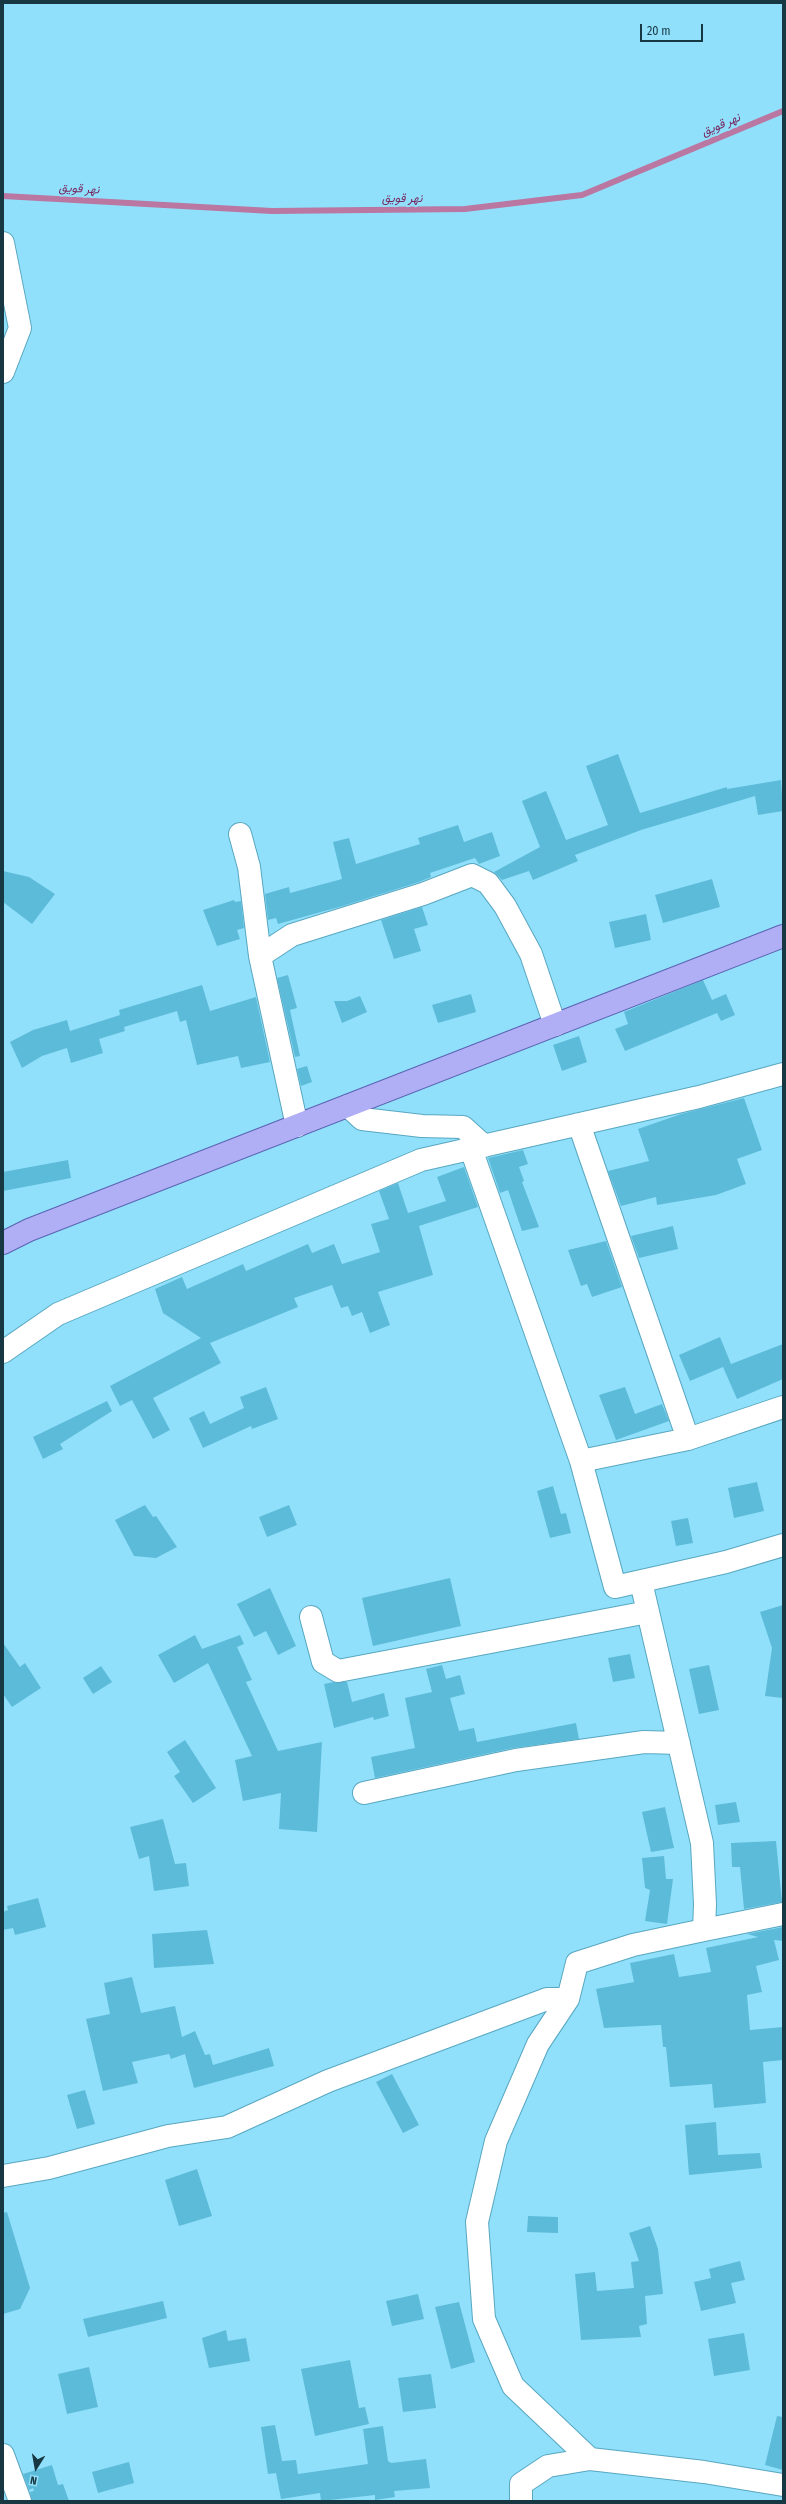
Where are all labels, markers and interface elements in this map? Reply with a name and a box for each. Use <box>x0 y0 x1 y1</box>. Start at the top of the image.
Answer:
scale bar <box>642 16 705 42</box>
text: 20 m <box>647 24 671 38</box>
water label: نهر قويق <box>699 110 743 140</box>
water label: نهر قويق <box>58 181 100 197</box>
water label: نهر قويق <box>382 192 422 206</box>
north arrow <box>16 2448 56 2488</box>
text: N <box>29 2473 38 2487</box>

